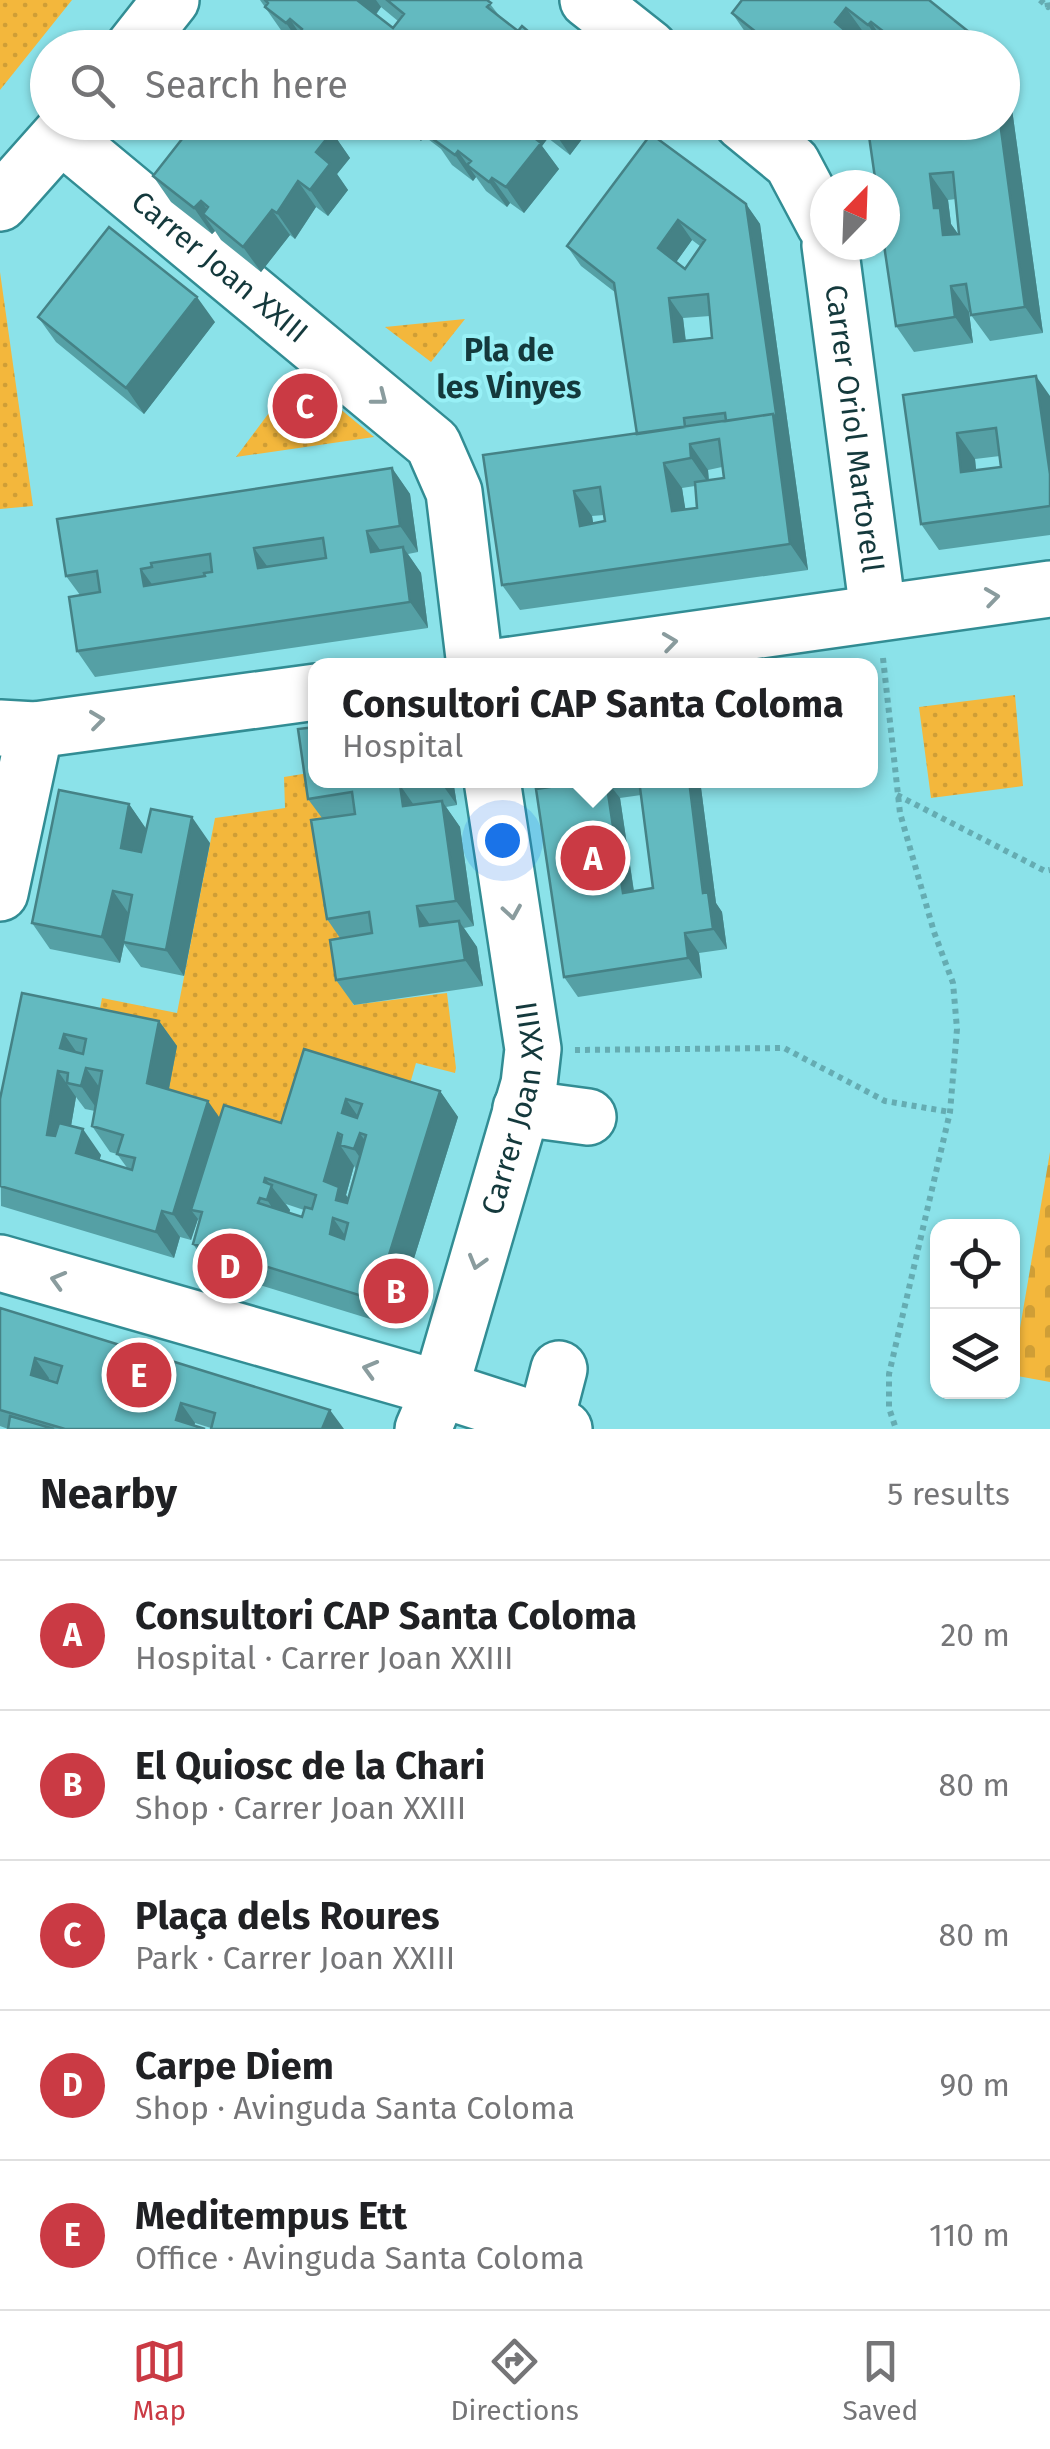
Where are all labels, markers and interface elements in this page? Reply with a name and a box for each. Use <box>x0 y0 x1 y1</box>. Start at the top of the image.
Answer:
search box <box>30 30 1020 140</box>
icon: search <box>65 58 120 113</box>
text: Search here <box>145 62 348 108</box>
north arrow <box>810 170 900 260</box>
street label: Carrer Joan XXIII <box>124 183 315 351</box>
street label: Carrer Oriol Martorell <box>817 282 891 575</box>
district label: Pla de les Vinyes <box>436 331 582 406</box>
pin: C <box>272 368 338 444</box>
one-way arrow <box>369 386 387 404</box>
one-way arrow <box>983 587 1000 608</box>
one-way arrow <box>662 632 678 653</box>
popup <box>308 658 878 788</box>
text: Consultori CAP Santa Coloma <box>342 681 844 727</box>
one-way arrow <box>88 711 105 732</box>
text: Hospital <box>342 727 463 765</box>
your location <box>477 815 528 866</box>
pin: A <box>560 820 626 896</box>
one-way arrow <box>501 903 522 920</box>
street label: Carrer Joan XXIII <box>474 999 552 1219</box>
map controls <box>930 1219 1020 1399</box>
button: locate <box>930 1219 1020 1309</box>
pin: D <box>198 1228 262 1304</box>
one-way arrow <box>468 1253 489 1270</box>
pin: B <box>364 1254 428 1328</box>
one-way arrow <box>50 1270 67 1291</box>
button: layers <box>930 1309 1020 1399</box>
pin: E <box>106 1338 172 1412</box>
one-way arrow <box>363 1360 380 1381</box>
text: Nearby <box>40 1469 177 1519</box>
text: 5 results <box>887 1475 1010 1513</box>
text: Consultori CAP Santa Coloma <box>135 1593 637 1639</box>
text: A <box>63 1616 82 1654</box>
text: 20 m <box>940 1616 1010 1654</box>
text: Hospital · Carrer Joan XXIII <box>135 1639 514 1677</box>
text: El Quiosc de la Chari <box>135 1743 485 1789</box>
text: B <box>63 1766 82 1804</box>
text: 80 m <box>939 1766 1010 1804</box>
text: Shop · Carrer Joan XXIII <box>135 1789 466 1827</box>
text: Plaça dels Roures <box>135 1893 440 1939</box>
text: C <box>63 1916 82 1954</box>
text: 80 m <box>939 1916 1010 1954</box>
text: Park · Carrer Joan XXIII <box>135 1939 455 1977</box>
text: Carpe Diem <box>135 2043 334 2089</box>
text: D <box>62 2066 83 2104</box>
text: 90 m <box>939 2066 1010 2104</box>
text: Shop · Avinguda Santa Coloma <box>135 2089 575 2127</box>
text: Meditempus Ett <box>135 2193 407 2239</box>
text: E <box>64 2216 81 2254</box>
text: 110 m <box>929 2216 1010 2254</box>
text: Office · Avinguda Santa Coloma <box>135 2239 584 2277</box>
tab: Map <box>132 2334 187 2427</box>
tab: Directions <box>450 2334 579 2427</box>
tab: Saved <box>842 2334 918 2427</box>

